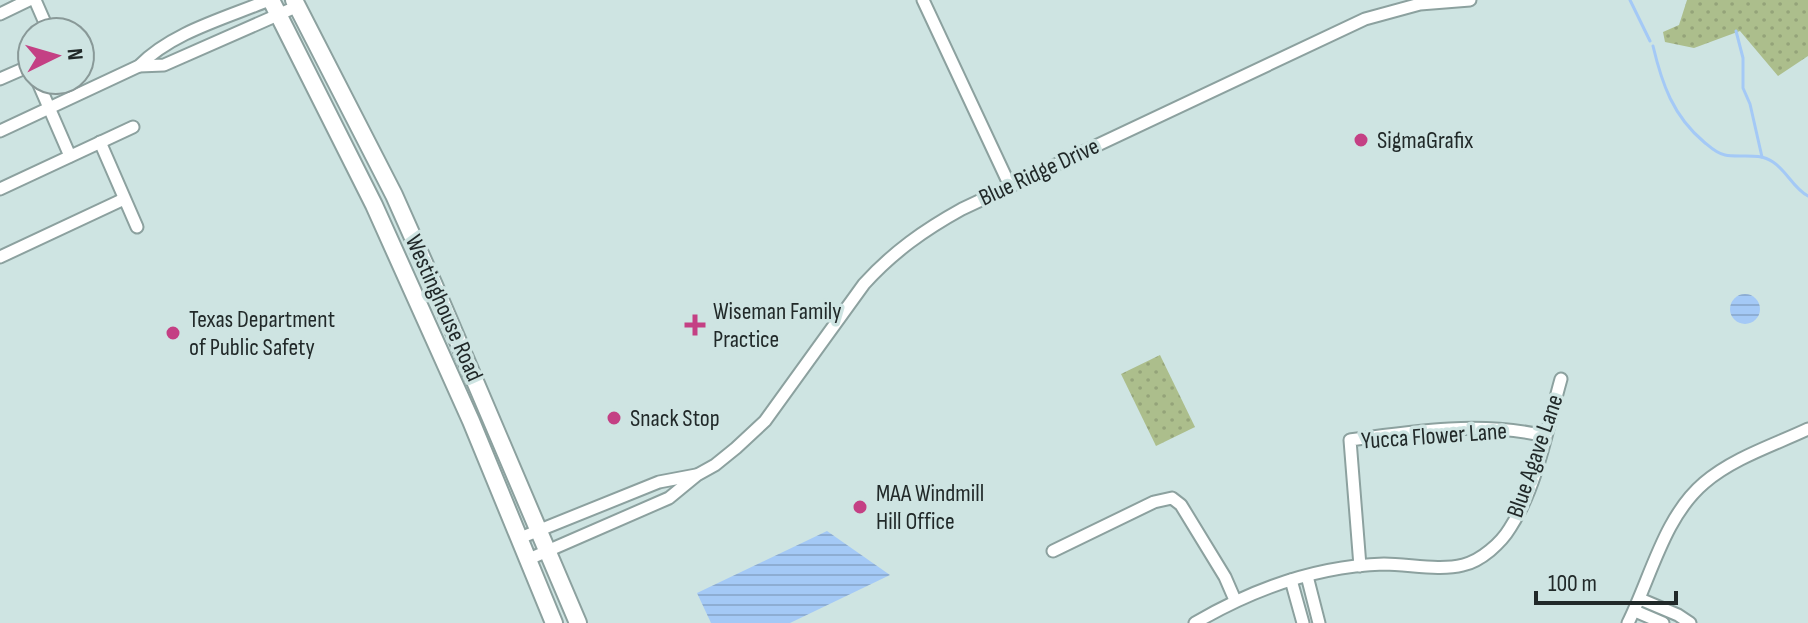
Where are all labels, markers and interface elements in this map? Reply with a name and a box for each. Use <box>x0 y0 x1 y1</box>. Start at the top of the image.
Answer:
north arrow <box>16 16 96 96</box>
text: N <box>60 47 88 61</box>
place label: SigmaGrafix <box>1377 126 1473 155</box>
marker: SigmaGrafix <box>1352 131 1370 149</box>
street label: Blue Ridge Drive <box>974 132 1104 212</box>
street label: Westinghouse Road <box>399 230 489 386</box>
place label: Wiseman Family Practice <box>713 297 842 354</box>
place label: Texas Department of Public Safety <box>189 305 335 362</box>
marker: Wiseman Family Practice <box>684 314 706 336</box>
marker: Texas Department of Public Safety <box>164 324 182 342</box>
street label: Blue Agave Lane <box>1500 391 1570 521</box>
place label: Snack Stop <box>630 404 720 433</box>
marker: Snack Stop <box>605 409 623 427</box>
street label: Yucca Flower Lane <box>1360 416 1508 456</box>
place label: MAA Windmill Hill Office <box>876 479 984 536</box>
marker: MAA Windmill Hill Office <box>851 498 869 516</box>
scale bar <box>1536 555 1676 605</box>
text: 100 m <box>1548 569 1597 598</box>

